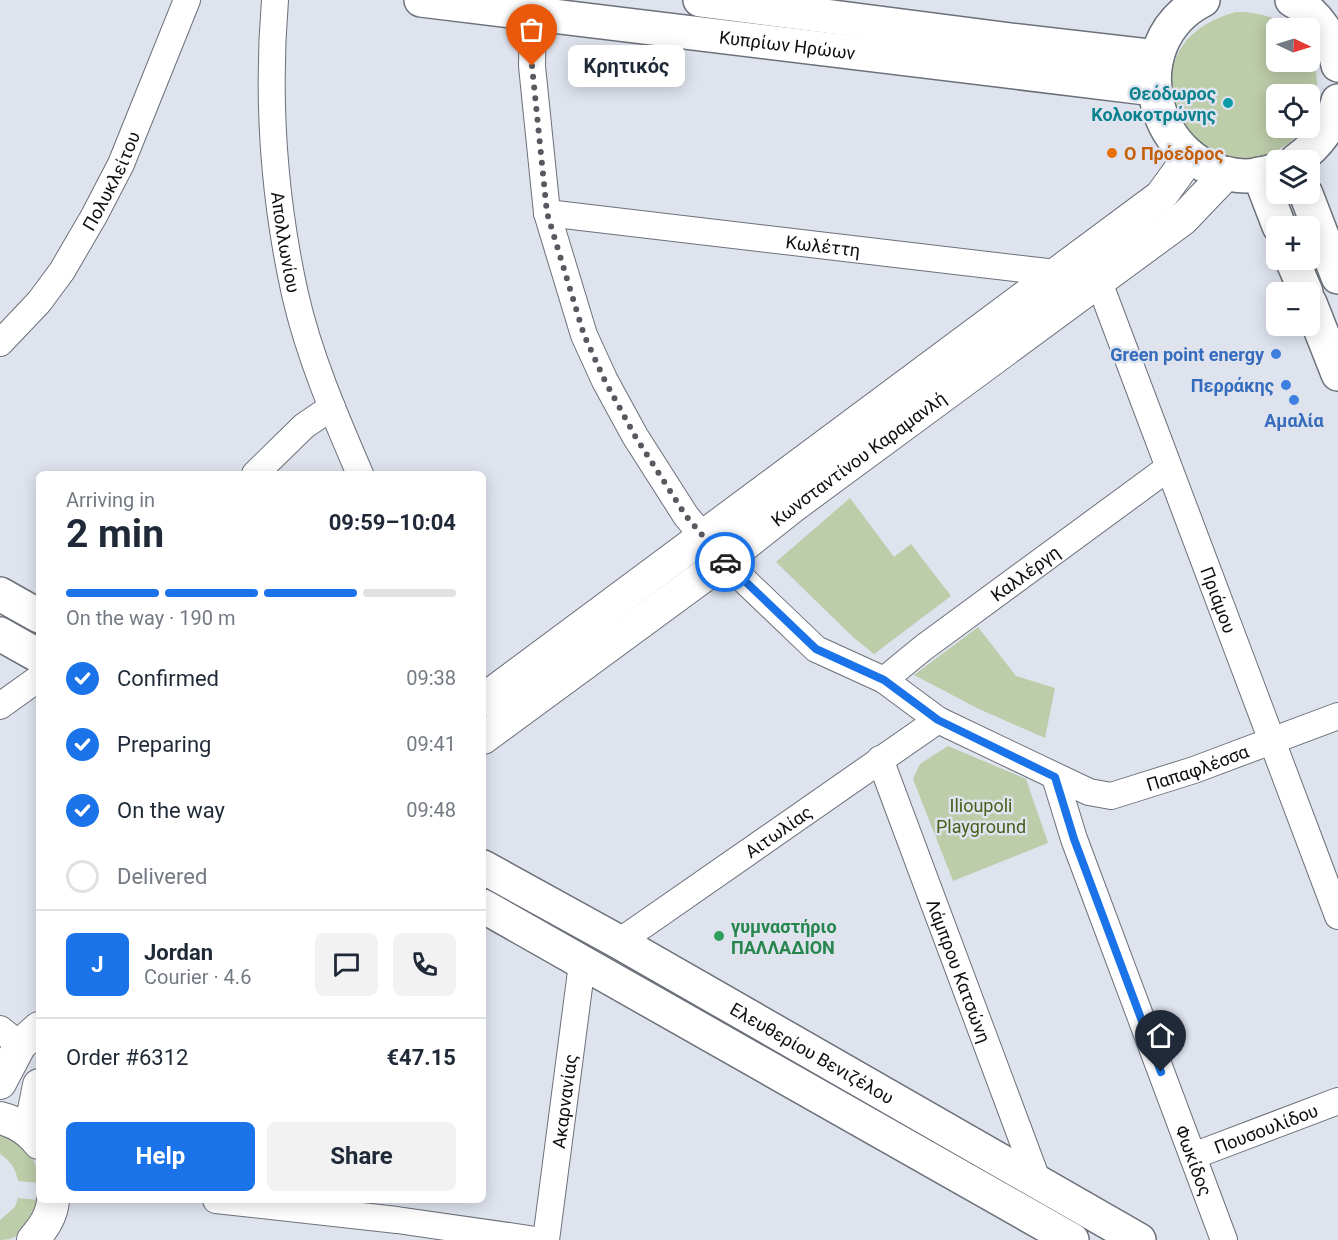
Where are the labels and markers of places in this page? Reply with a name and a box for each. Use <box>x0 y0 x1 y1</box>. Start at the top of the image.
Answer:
pin <box>506 4 557 66</box>
callout: Κρητικός <box>568 45 685 87</box>
place label: Θεόδωρος Κολοκοτρώνης <box>1091 83 1216 125</box>
marker: Θεόδωρος Κολοκοτρώνης <box>1221 96 1235 110</box>
place label: Ο Πρόεδρος <box>1124 143 1224 164</box>
marker: Ο Πρόεδρος <box>1105 146 1119 160</box>
place label: Green point energy <box>1110 344 1265 365</box>
marker: Green point energy <box>1269 347 1283 361</box>
place label: Περράκης <box>1191 375 1274 396</box>
marker: Περράκης <box>1279 378 1293 392</box>
marker: Αμαλία <box>1287 393 1301 407</box>
place label: Αμαλία <box>1264 410 1325 431</box>
place label: γυμναστήριο ΠΑΛΛΑΔΙΟΝ <box>731 916 837 958</box>
marker: γυμναστήριο ΠΑΛΛΑΔΙΟΝ <box>712 929 726 943</box>
pin <box>1135 1010 1186 1072</box>

